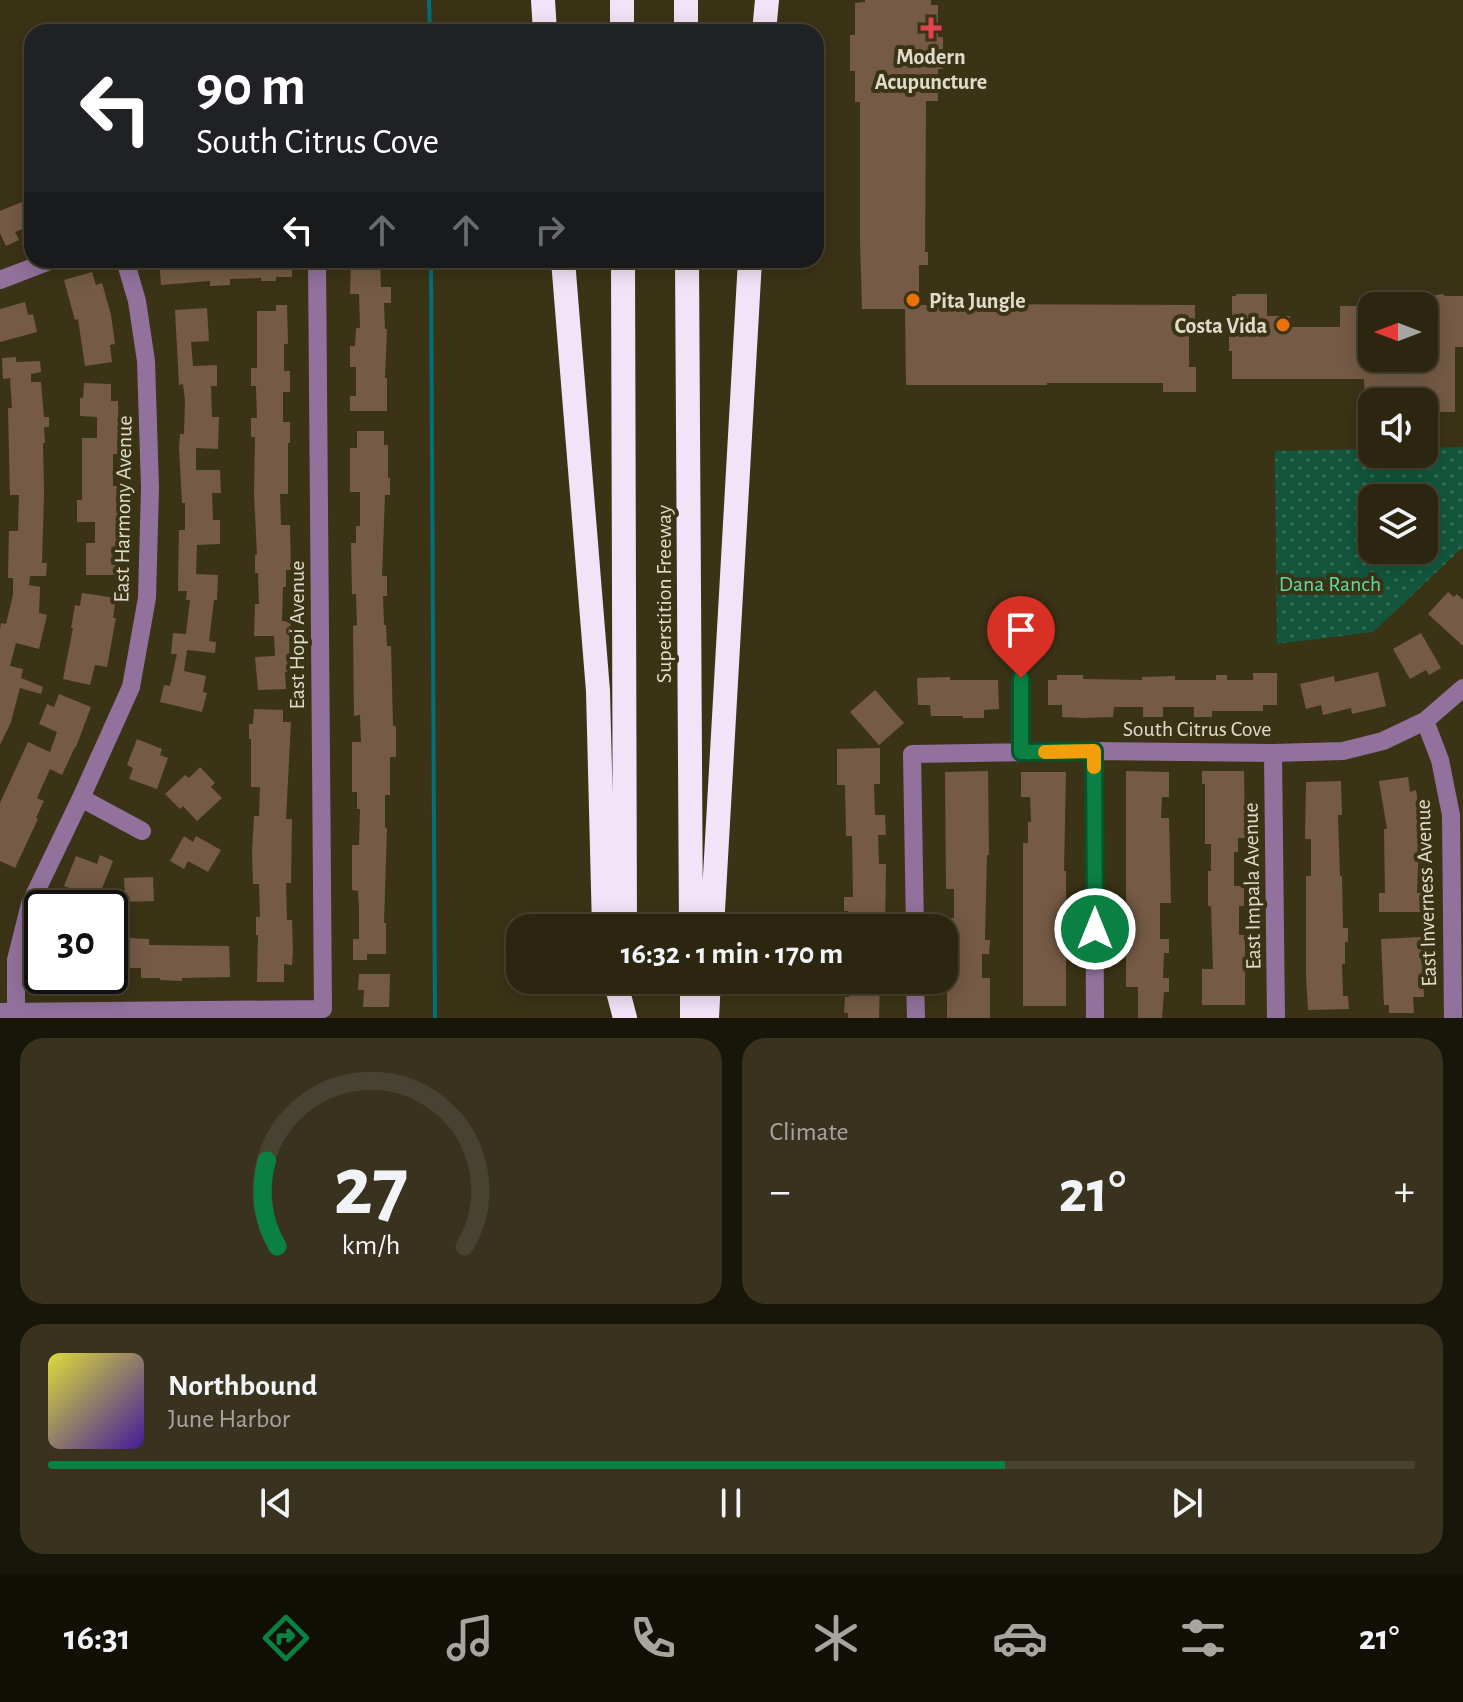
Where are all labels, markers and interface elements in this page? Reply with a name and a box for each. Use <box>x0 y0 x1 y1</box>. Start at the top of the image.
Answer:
marker: Modern Acupuncture <box>920 17 942 39</box>
place label: Modern Acupuncture <box>875 46 987 93</box>
icon: left <box>64 56 168 160</box>
text: 90 m <box>196 59 306 115</box>
text: South Citrus Cove <box>196 124 439 160</box>
icon: left <box>276 208 320 252</box>
icon: ahead <box>360 208 404 252</box>
icon: ahead <box>444 208 488 252</box>
icon: right <box>528 208 572 252</box>
place label: Pita Jungle <box>929 290 1026 312</box>
marker: Pita Jungle <box>904 291 922 309</box>
north arrow <box>1358 292 1438 372</box>
map controls <box>1358 292 1438 564</box>
place label: Costa Vida <box>1175 315 1267 337</box>
marker: Costa Vida <box>1274 316 1292 334</box>
button: sound <box>1358 388 1438 468</box>
street label: East Harmony Avenue <box>110 415 136 603</box>
button: layers <box>1358 484 1438 564</box>
street label: Superstition Freeway <box>653 504 675 683</box>
street label: East Hopi Avenue <box>286 561 308 709</box>
park label: Dana Ranch <box>1279 573 1381 595</box>
pin <box>987 596 1055 678</box>
icon: arrive <box>999 608 1043 652</box>
street label: South Citrus Cove <box>1123 718 1271 740</box>
street label: East Inverness Avenue <box>1412 799 1440 987</box>
street label: East Impala Avenue <box>1240 802 1264 970</box>
position arrow <box>1053 887 1137 971</box>
speed limit sign: 30 <box>24 890 128 994</box>
text: 16:32 · 1 min · 170 m <box>621 939 843 969</box>
text: Climate <box>770 1119 848 1145</box>
text: 27 <box>333 1146 408 1230</box>
text: 21° <box>1059 1163 1126 1223</box>
text: − <box>770 1170 791 1214</box>
text: + <box>1394 1170 1415 1214</box>
text: km/h <box>341 1231 400 1260</box>
text: Northbound <box>168 1371 317 1401</box>
text: June Harbor <box>168 1406 290 1432</box>
icon: previous <box>254 1481 298 1525</box>
icon: pause <box>709 1481 753 1525</box>
icon: next <box>1165 1481 1209 1525</box>
icon: directions <box>258 1610 314 1666</box>
icon: music <box>442 1610 498 1666</box>
icon: phone <box>625 1610 681 1666</box>
icon: climate <box>808 1610 864 1666</box>
icon: car <box>992 1610 1048 1666</box>
icon: filters <box>1175 1610 1231 1666</box>
text: 16:31 <box>64 1620 131 1656</box>
text: 21° <box>1359 1620 1399 1656</box>

